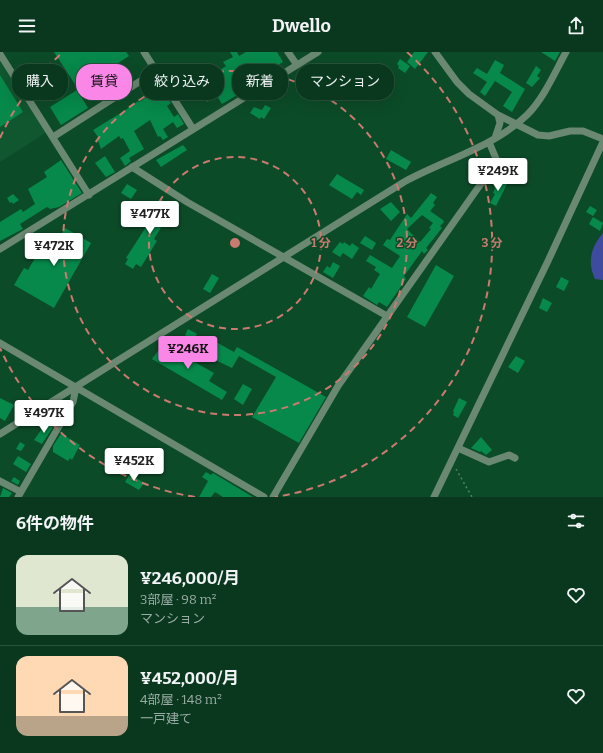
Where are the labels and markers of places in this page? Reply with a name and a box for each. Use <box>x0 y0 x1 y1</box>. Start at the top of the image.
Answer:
pin: ¥249K <box>470 158 526 192</box>
pin: ¥477K <box>122 201 178 235</box>
pin: ¥472K <box>26 233 82 267</box>
centre of rings <box>228 236 242 250</box>
pin: ¥246K <box>160 336 216 370</box>
pin: ¥497K <box>16 400 72 434</box>
pin: ¥452K <box>106 448 162 482</box>

